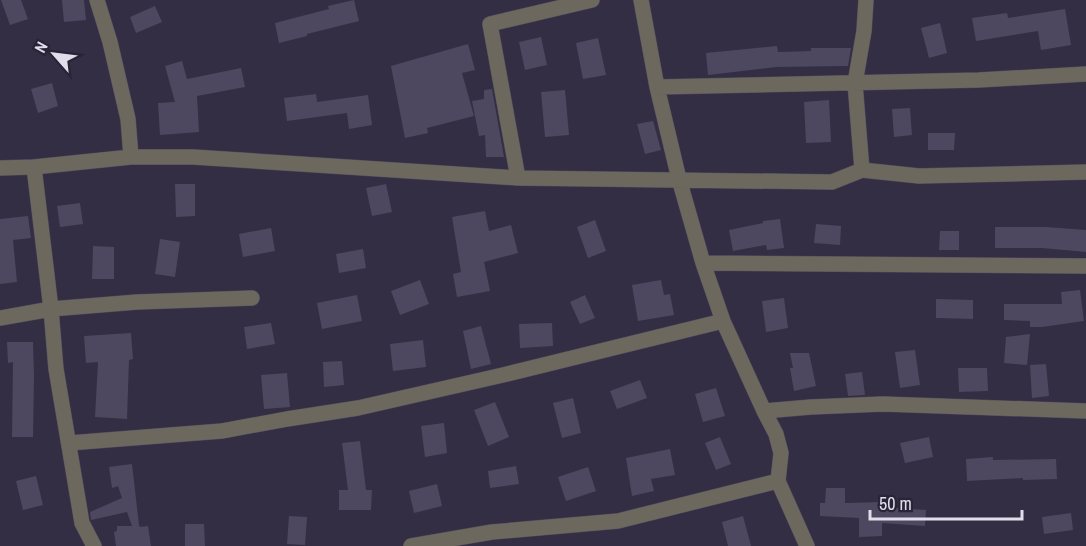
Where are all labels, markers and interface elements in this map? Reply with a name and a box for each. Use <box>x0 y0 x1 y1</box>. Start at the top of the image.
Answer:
north arrow <box>24 24 84 84</box>
text: N <box>29 38 53 56</box>
scale bar <box>870 483 1022 521</box>
text: 50 m <box>879 491 912 516</box>

